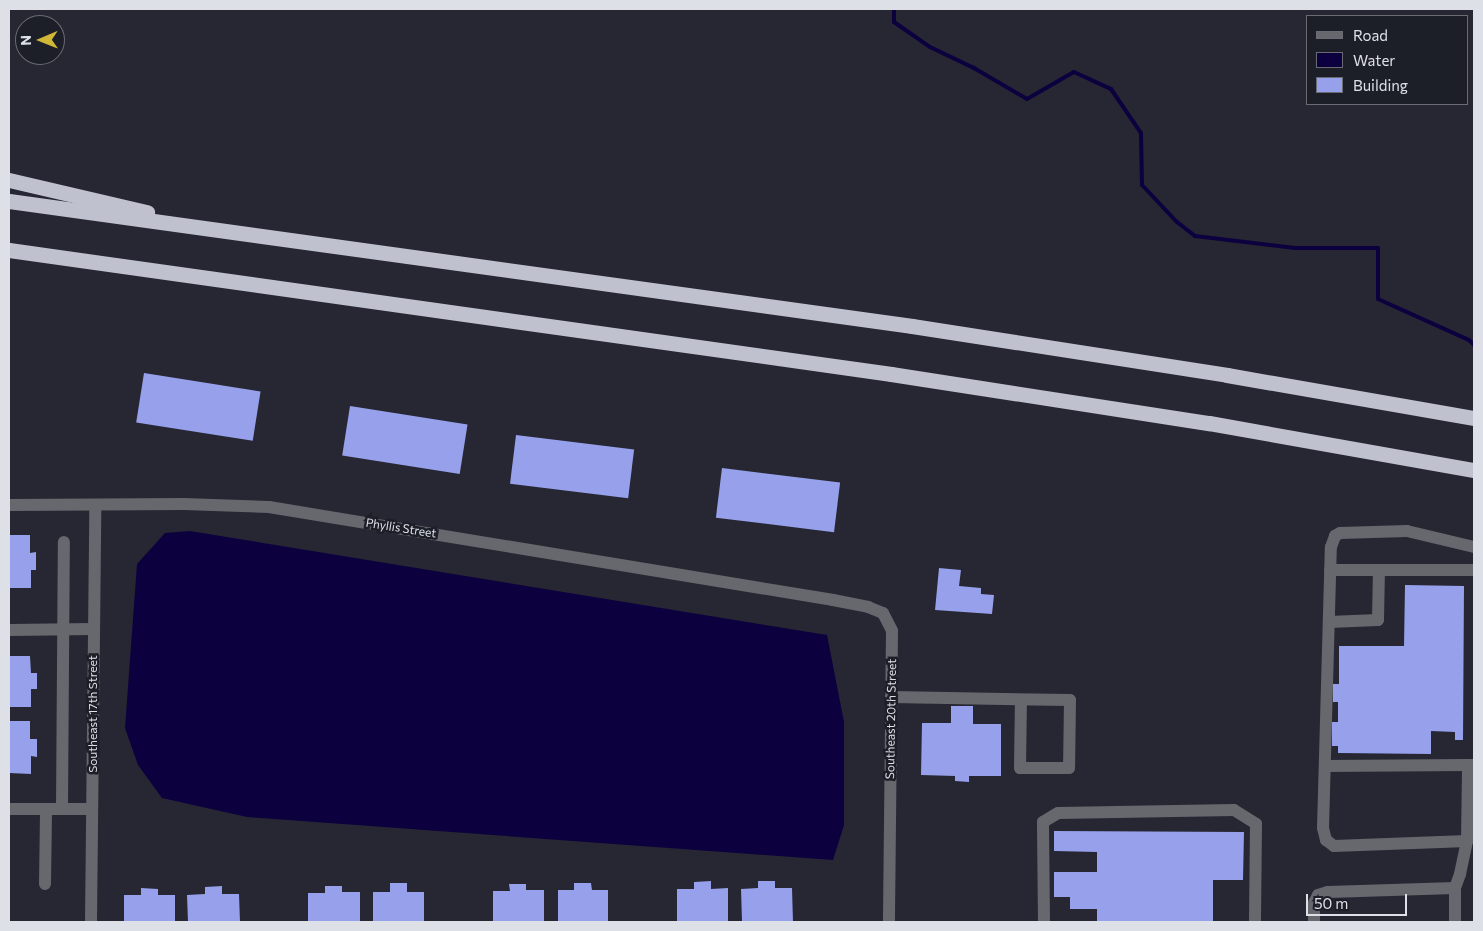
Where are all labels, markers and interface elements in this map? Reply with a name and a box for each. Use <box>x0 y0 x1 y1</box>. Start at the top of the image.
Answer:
north arrow <box>15 15 65 65</box>
legend <box>1306 15 1468 105</box>
text: Road <box>1353 26 1388 44</box>
text: N <box>17 35 34 46</box>
text: Water <box>1353 51 1395 69</box>
text: Building <box>1353 76 1408 94</box>
street label: Phyllis Street <box>365 515 437 541</box>
street label: Southeast 17th Street <box>86 655 100 773</box>
street label: Southeast 20th Street <box>883 659 899 779</box>
scale bar <box>1308 884 1409 916</box>
text: 50 m <box>1314 894 1348 912</box>

